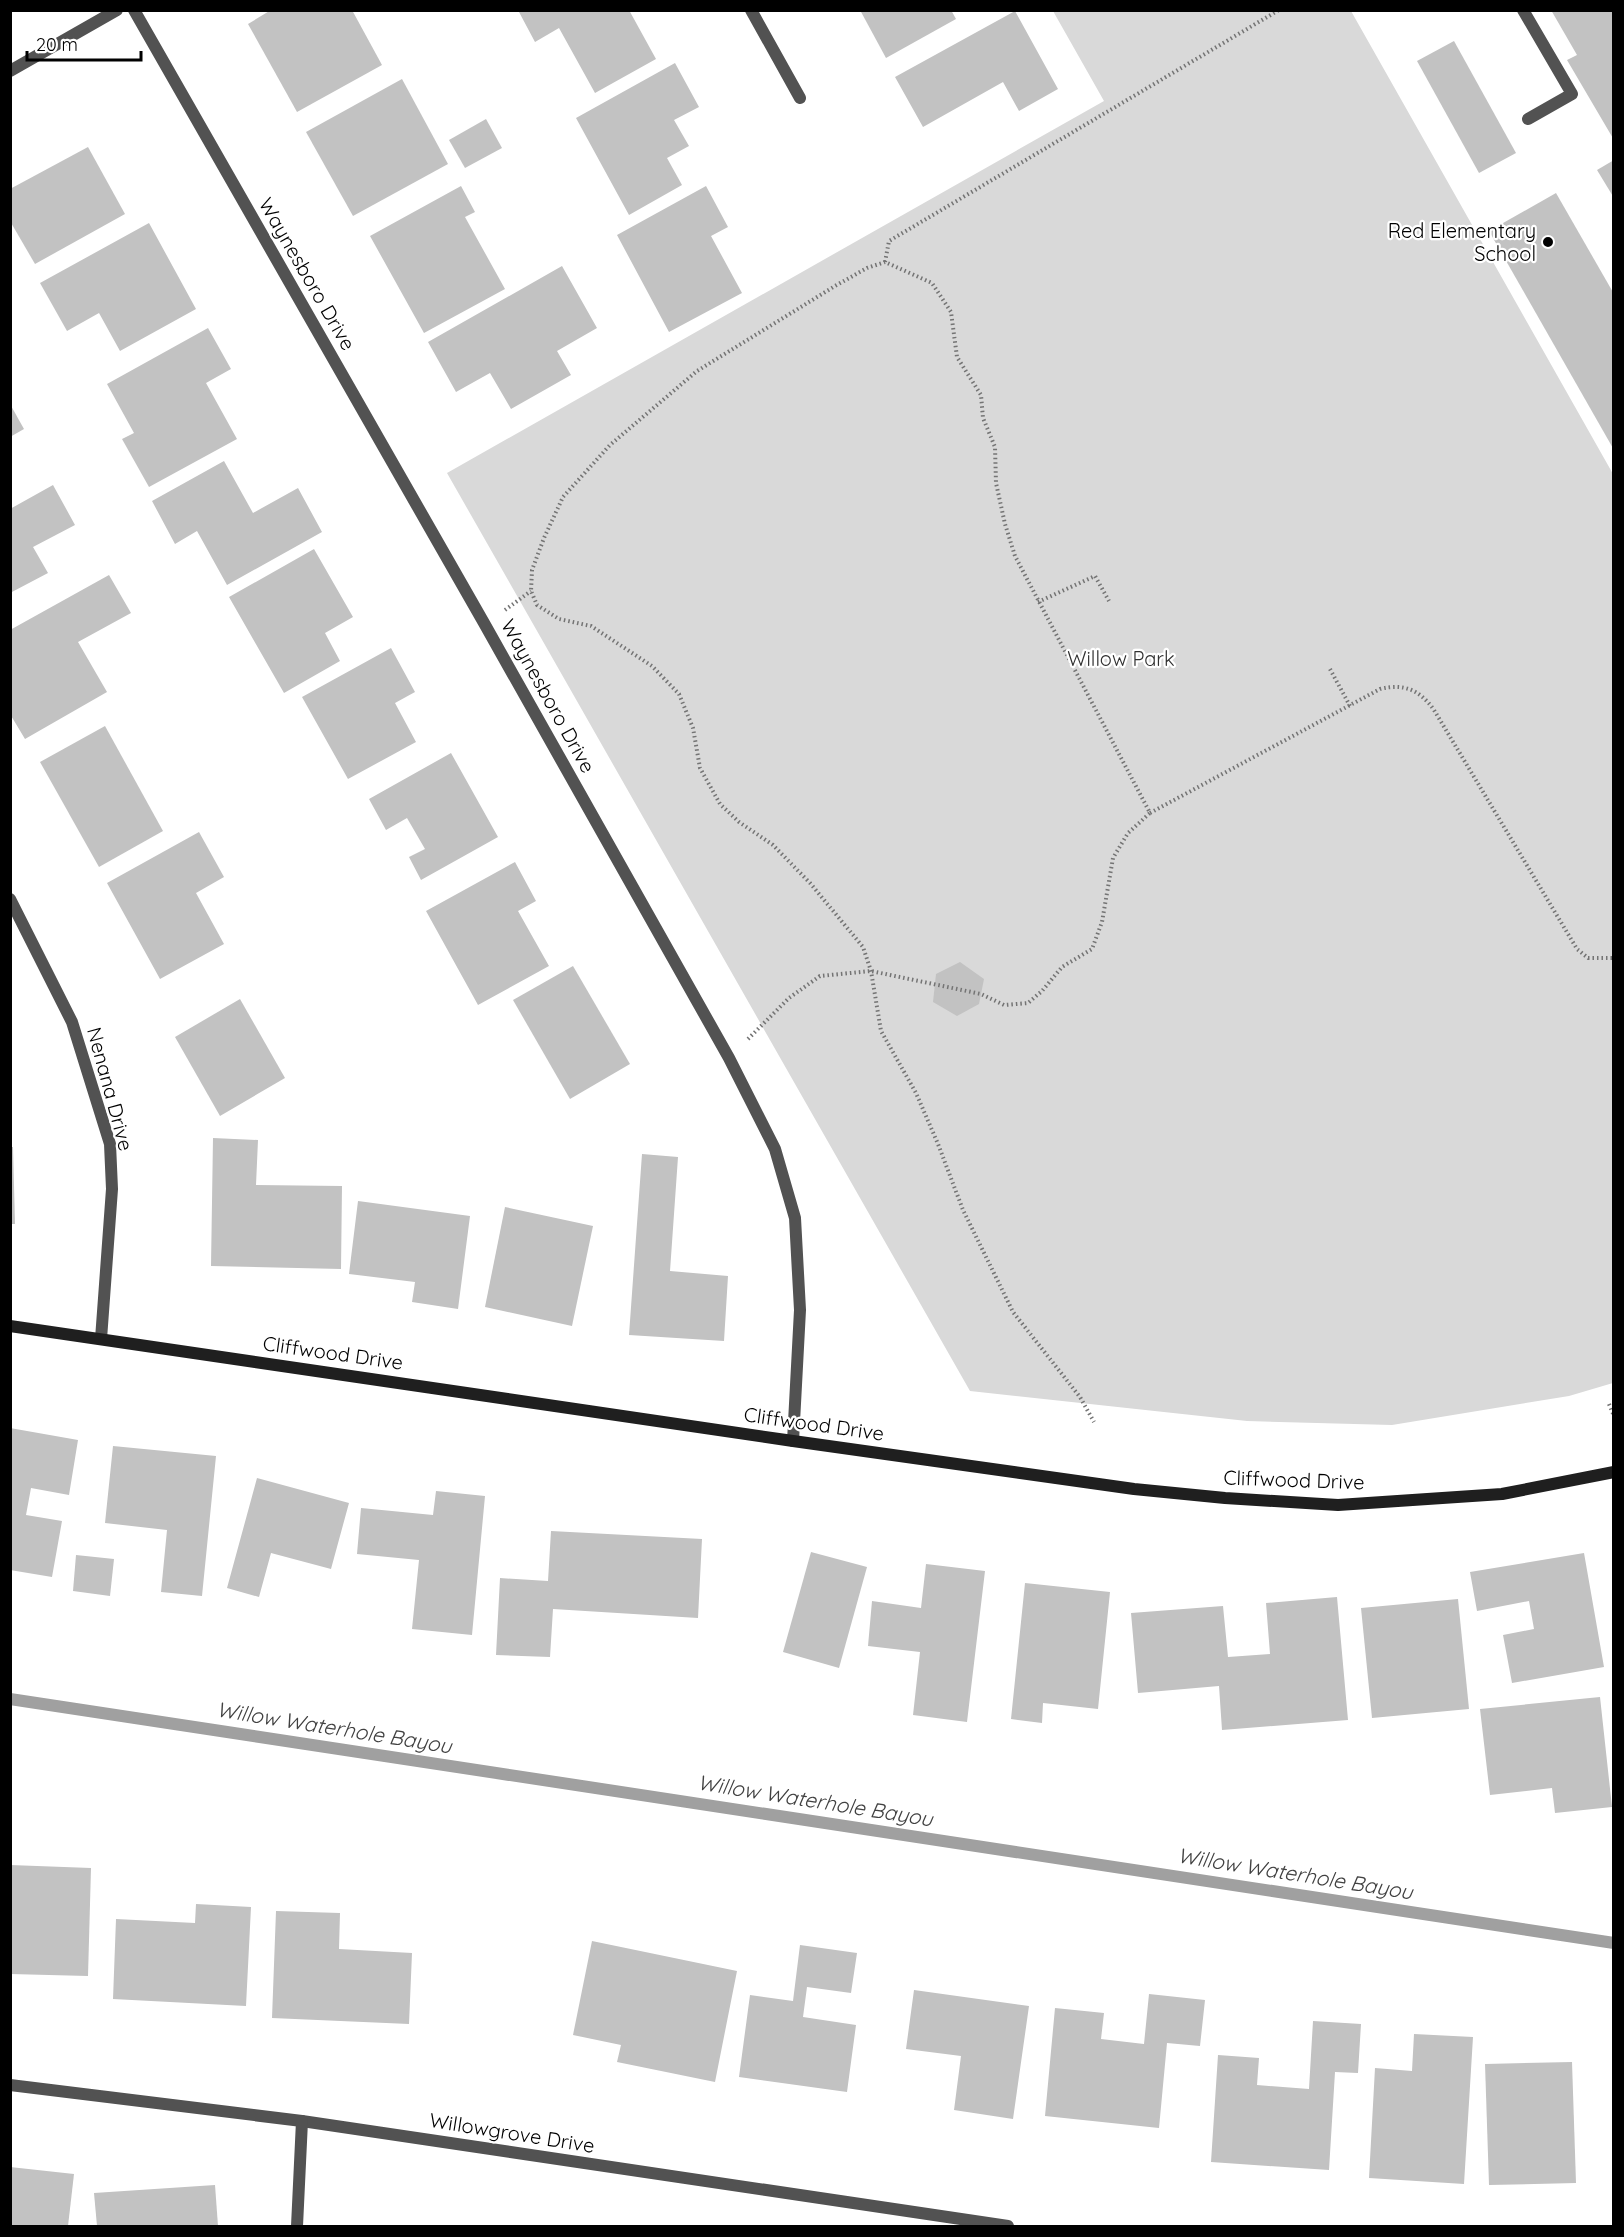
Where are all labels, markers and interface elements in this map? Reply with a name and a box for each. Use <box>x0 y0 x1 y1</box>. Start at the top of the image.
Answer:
scale bar <box>27 24 141 62</box>
text: 20 m <box>36 33 78 56</box>
street label: Waynesboro Drive <box>254 193 361 354</box>
place label: Red Elementary School <box>1388 218 1536 266</box>
marker: Red Elementary School <box>1541 235 1555 249</box>
street label: Waynesboro Drive <box>496 614 601 777</box>
park label: Willow Park <box>1067 646 1175 671</box>
street label: Nenana Drive <box>82 1024 139 1153</box>
street label: Cliffwood Drive <box>261 1330 405 1375</box>
street label: Cliffwood Drive <box>742 1401 886 1446</box>
street label: Cliffwood Drive <box>1223 1465 1365 1494</box>
water label: Willow Waterhole Bayou <box>215 1696 455 1759</box>
water label: Willow Waterhole Bayou <box>696 1769 936 1832</box>
water label: Willow Waterhole Bayou <box>1176 1842 1416 1905</box>
street label: Willowgrove Drive <box>428 2107 596 2158</box>

